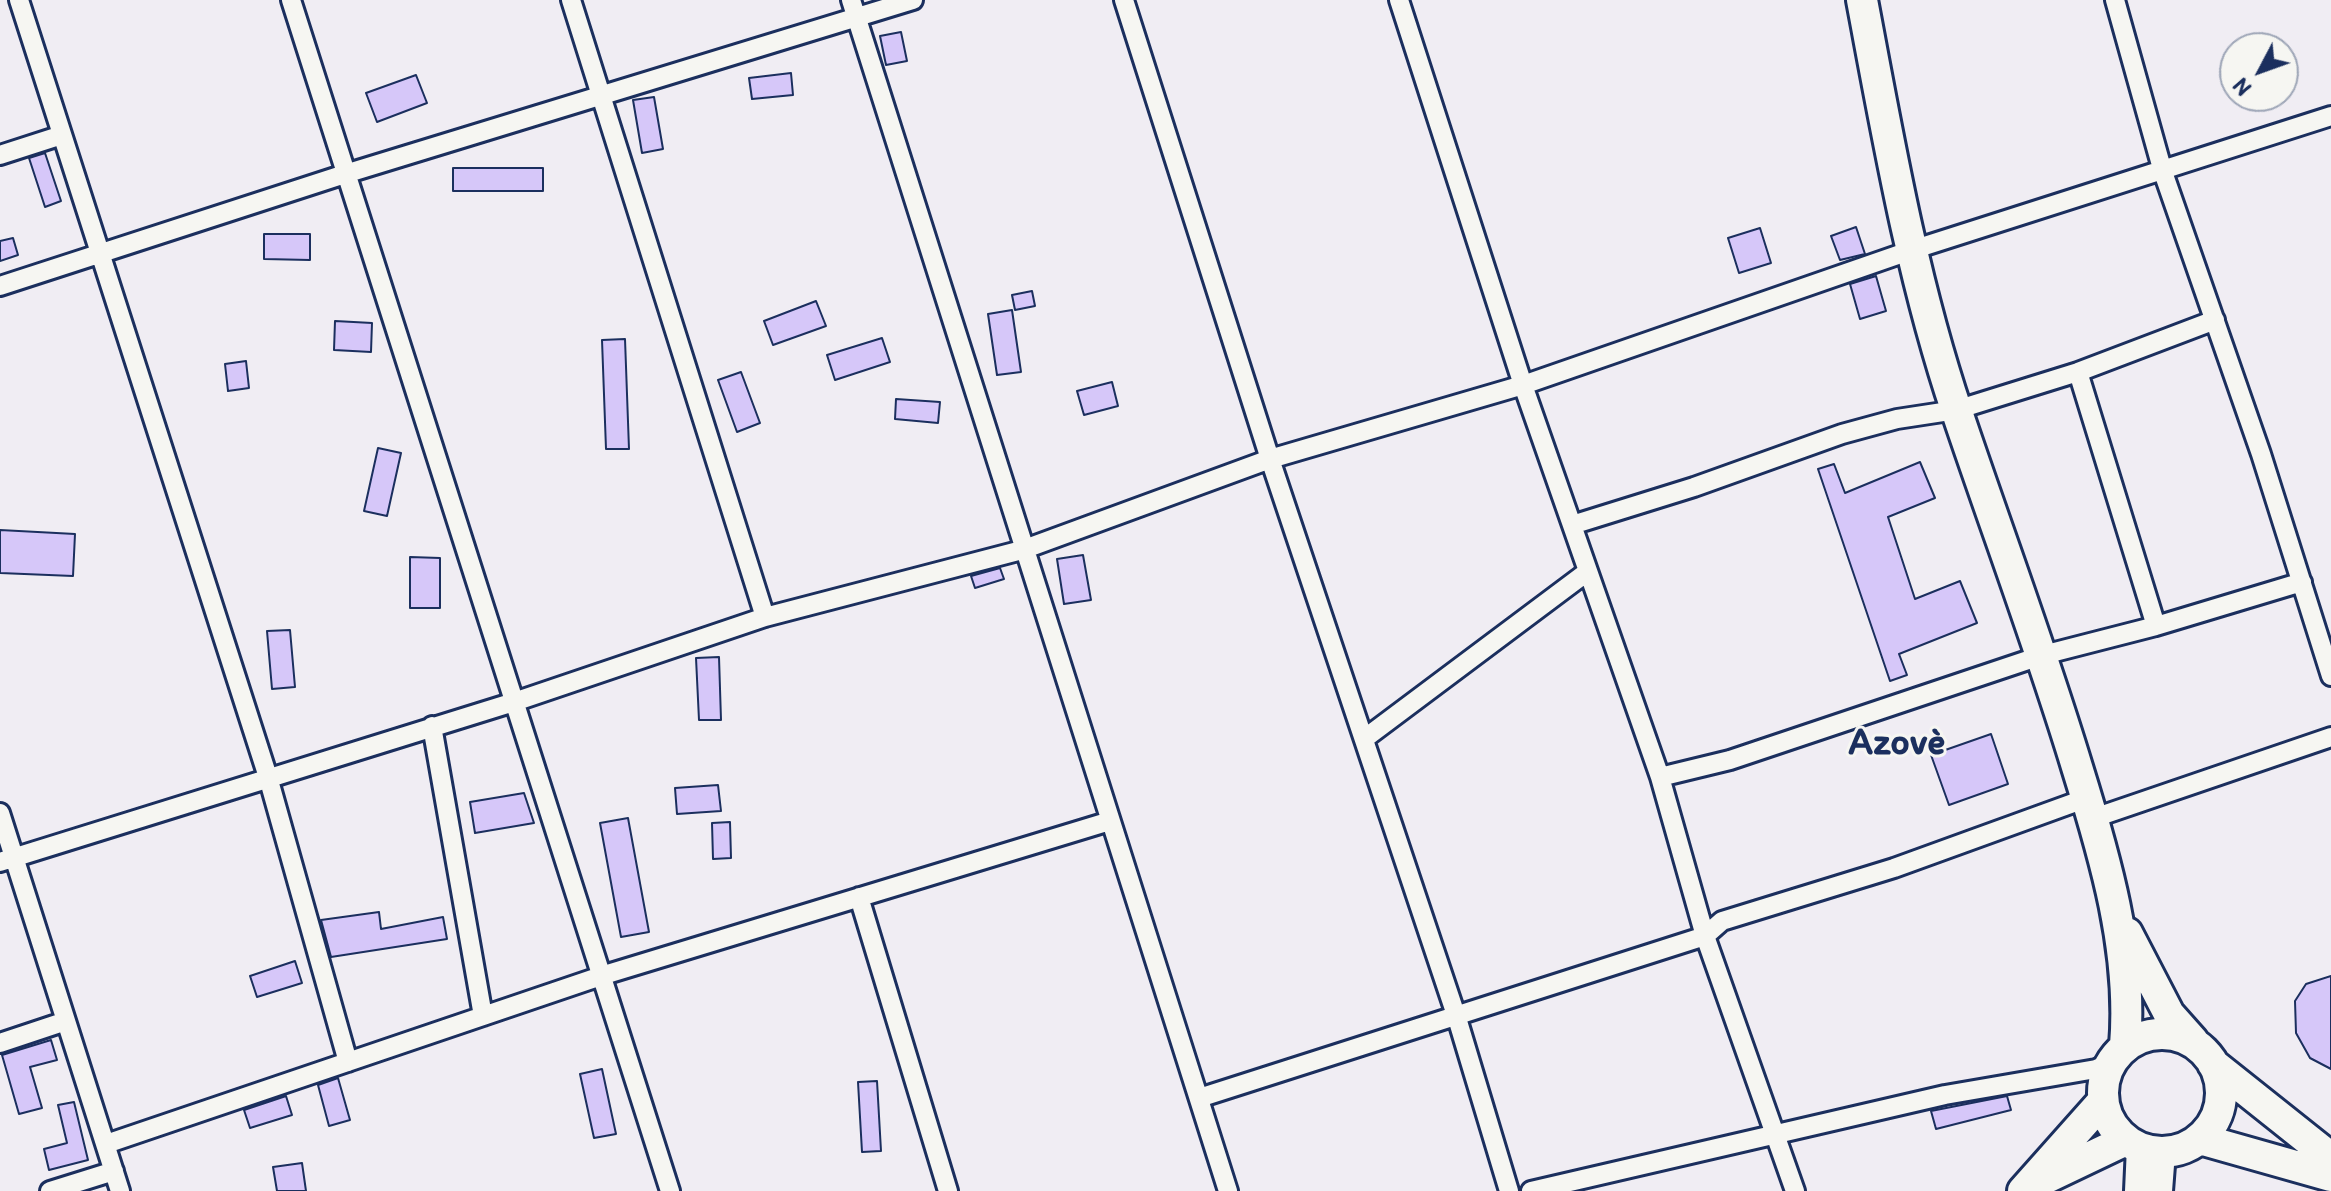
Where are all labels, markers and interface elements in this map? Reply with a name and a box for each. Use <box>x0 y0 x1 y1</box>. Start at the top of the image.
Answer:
north arrow <box>2219 32 2299 112</box>
text: N <box>2227 72 2257 101</box>
district label: Azovè <box>1849 721 1945 767</box>

